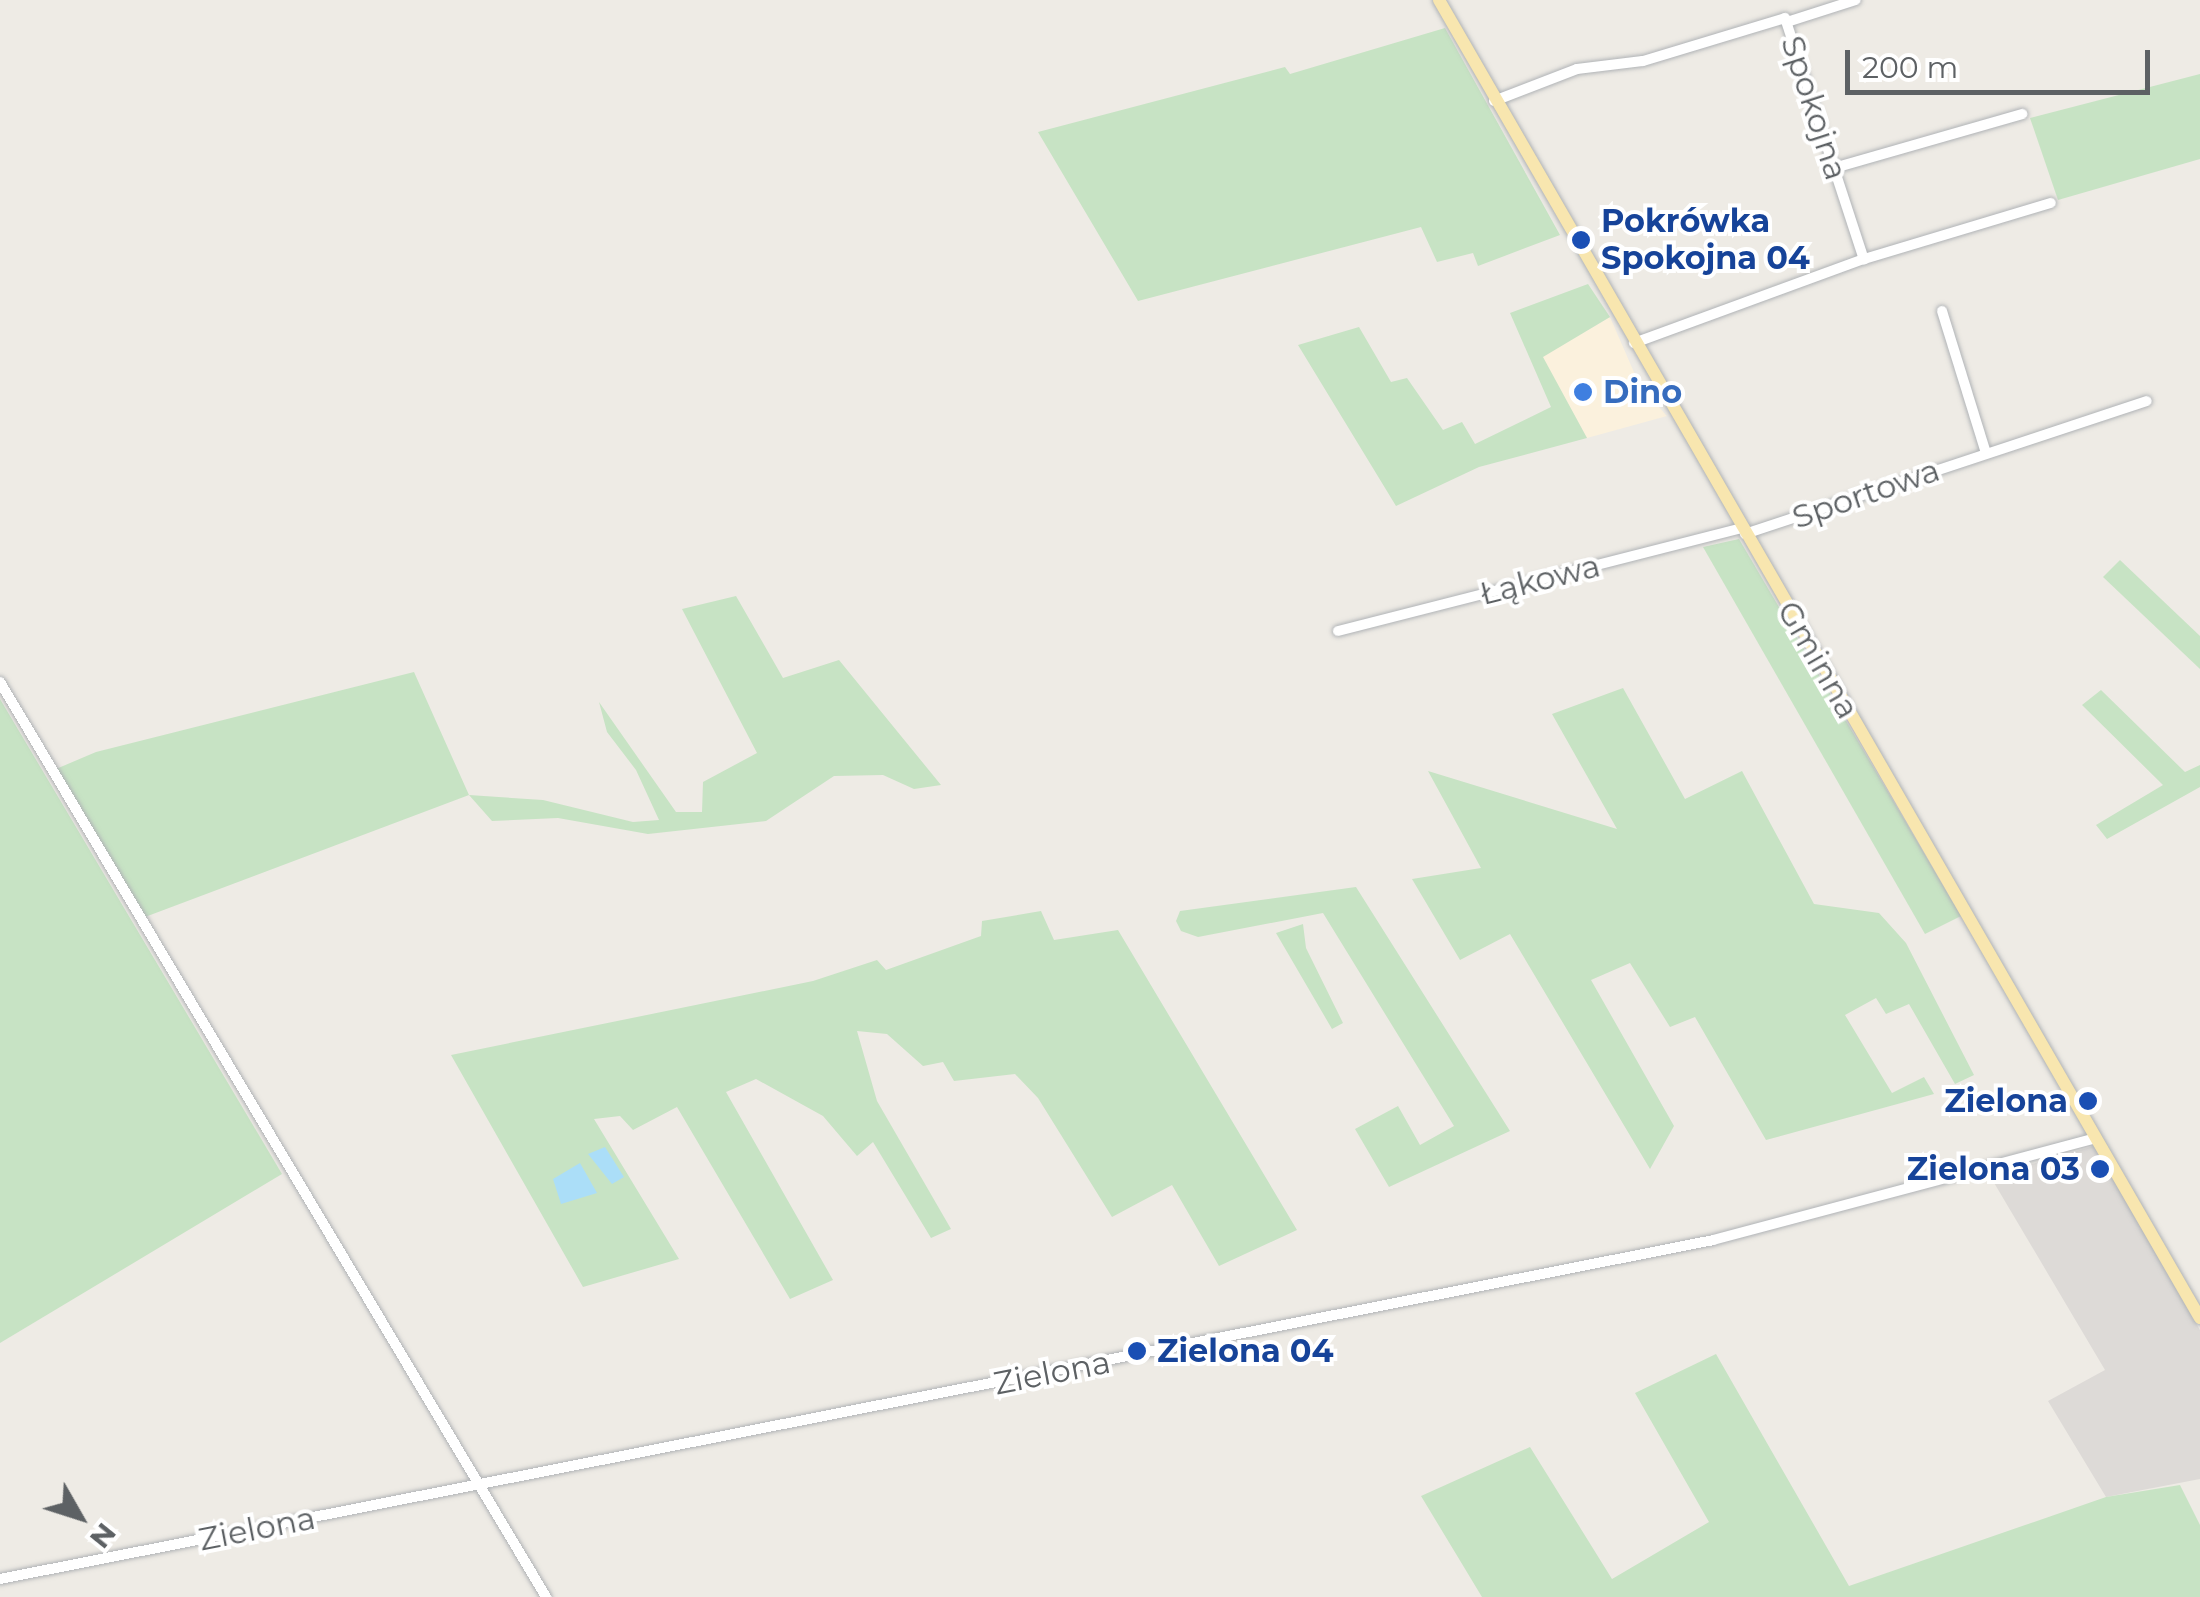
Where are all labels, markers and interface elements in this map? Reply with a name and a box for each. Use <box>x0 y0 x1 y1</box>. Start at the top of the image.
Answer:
scale bar <box>1850 30 2155 92</box>
street label: Spokojna <box>1773 31 1855 185</box>
text: 200 m <box>1862 49 1958 86</box>
place label: Pokrówka Spokojna 04 <box>1601 203 1810 278</box>
marker: Pokrówka Spokojna 04 <box>1570 229 1592 251</box>
place label: Dino <box>1603 373 1682 411</box>
marker: Dino <box>1572 381 1594 403</box>
street label: Sportowa <box>1787 451 1945 537</box>
street label: Łąkowa <box>1476 547 1604 613</box>
street label: Gminna <box>1769 594 1867 726</box>
place label: Zielona <box>1944 1082 2068 1120</box>
marker: Zielona <box>2077 1090 2099 1112</box>
place label: Zielona 03 <box>1907 1150 2080 1188</box>
marker: Zielona 03 <box>2089 1158 2111 1180</box>
place label: Zielona 04 <box>1157 1332 1334 1370</box>
marker: Zielona 04 <box>1126 1340 1148 1362</box>
street label: Zielona <box>990 1343 1114 1403</box>
north arrow <box>30 1467 130 1567</box>
street label: Zielona <box>195 1499 319 1559</box>
text: N <box>83 1516 124 1555</box>

